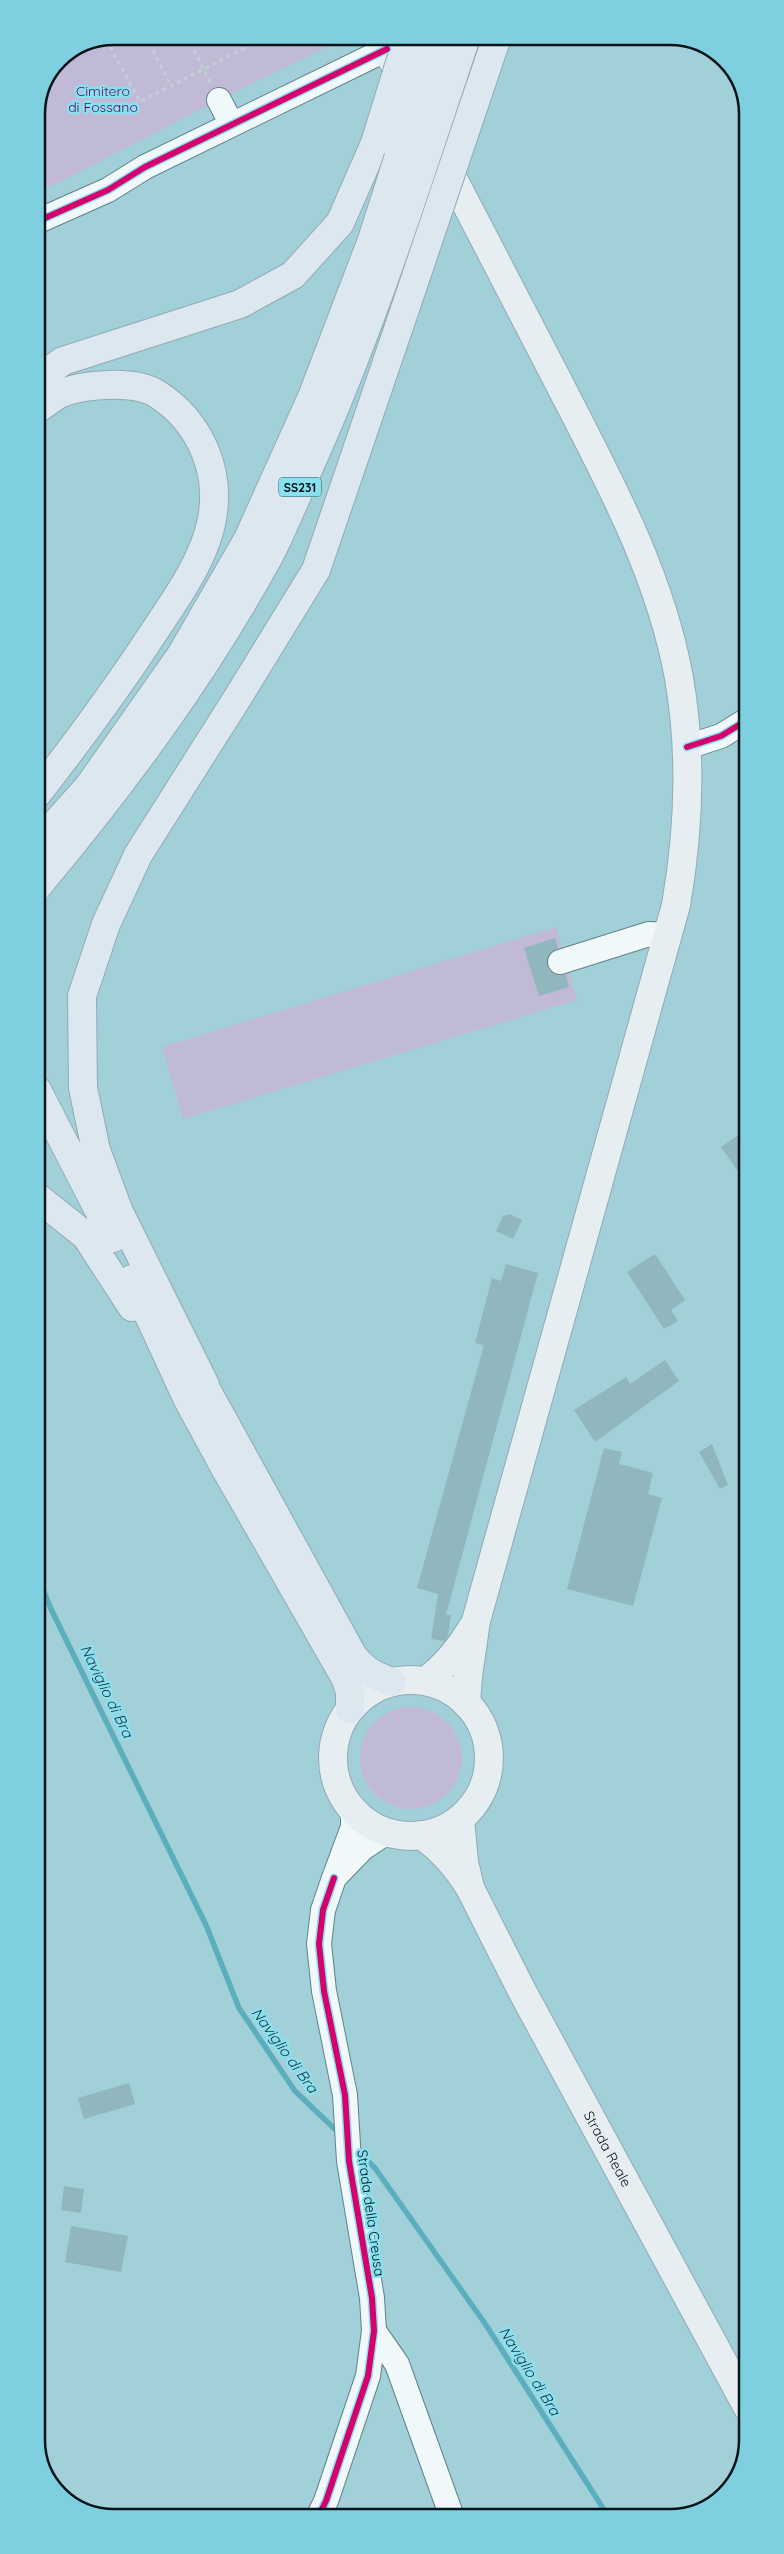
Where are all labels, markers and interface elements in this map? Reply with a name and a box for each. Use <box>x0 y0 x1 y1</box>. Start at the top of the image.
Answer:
park label: Cimitero di Fossano <box>68 82 138 116</box>
road number: SS231 <box>279 478 321 497</box>
water label: Naviglio di Bra <box>76 1641 138 1741</box>
water label: Naviglio di Bra <box>248 2004 323 2097</box>
street label: Strada Reale <box>580 2108 636 2190</box>
street label: Strada della Creusa <box>353 2149 389 2277</box>
water label: Naviglio di Bra <box>495 2323 565 2420</box>

